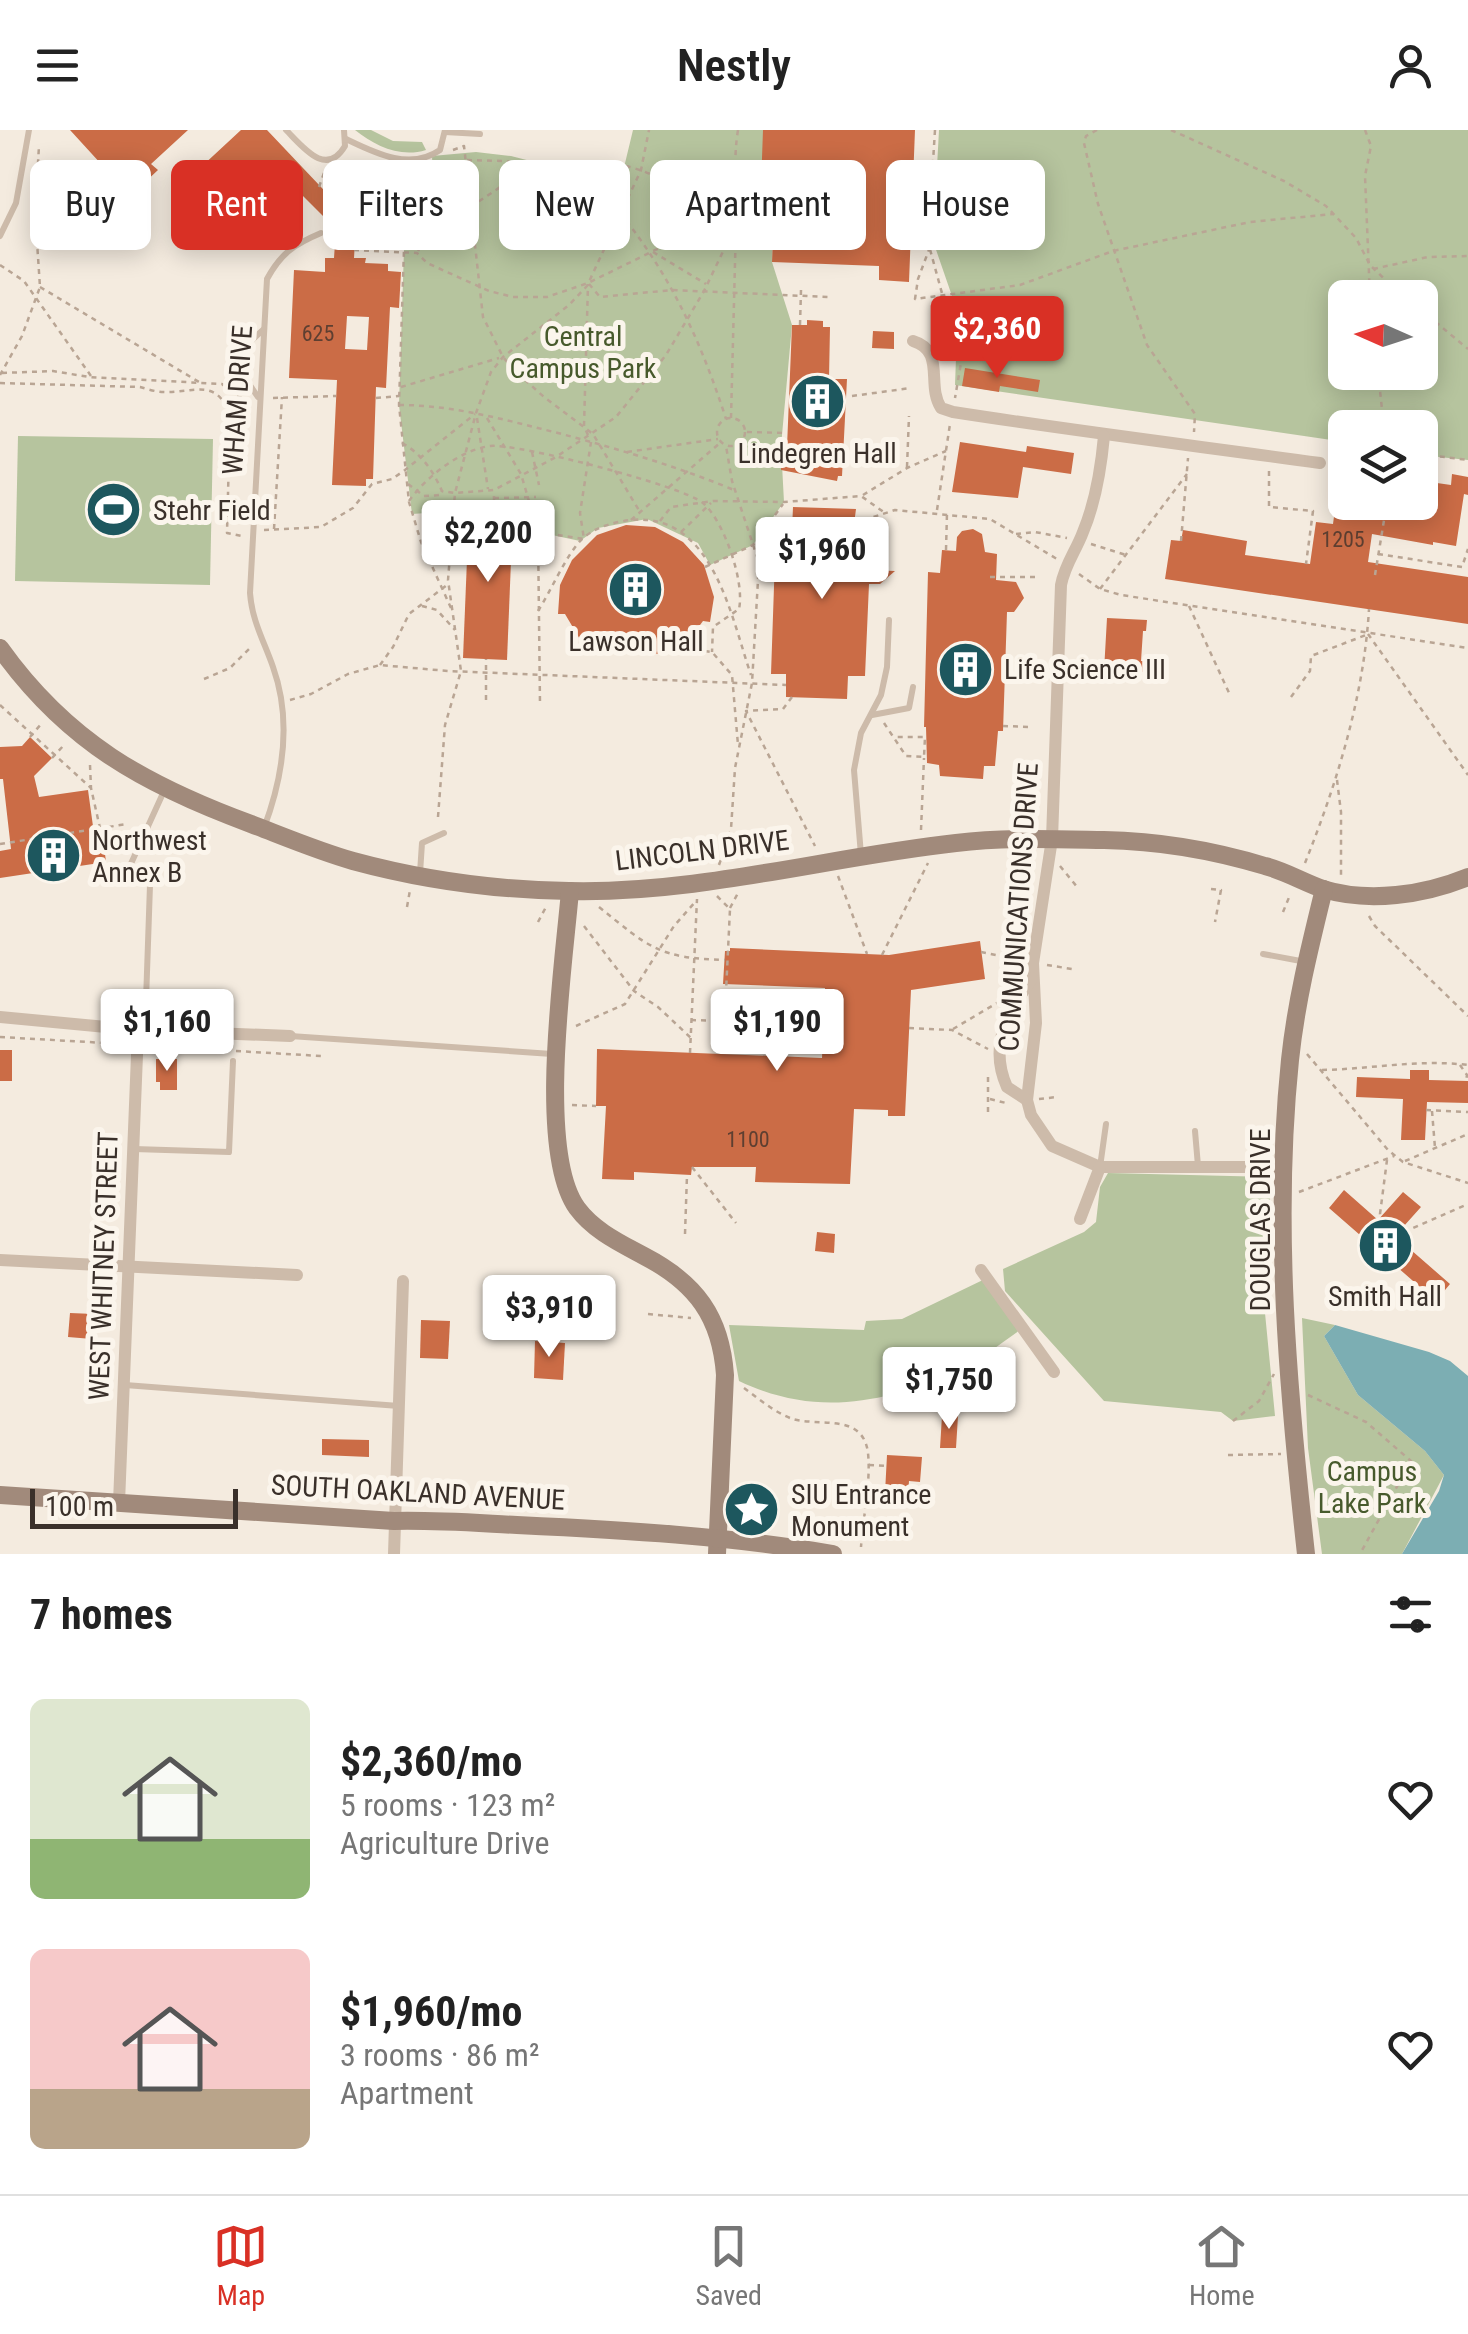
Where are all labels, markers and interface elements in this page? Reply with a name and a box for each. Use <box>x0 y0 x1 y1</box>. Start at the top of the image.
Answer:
icon: menu <box>30 38 85 93</box>
icon: person <box>1383 38 1438 93</box>
text: Nestly <box>677 39 791 92</box>
chip: Buy <box>30 160 151 250</box>
chip: Rent <box>171 160 303 250</box>
chip: Filters <box>323 160 479 250</box>
chip: New <box>499 160 630 250</box>
chip: Apartment <box>650 160 866 250</box>
chip: House <box>886 160 1045 250</box>
north arrow <box>1328 280 1438 390</box>
map controls <box>1328 280 1438 520</box>
pin: $2,360 <box>916 296 1078 381</box>
text: $2,360 <box>953 309 1041 347</box>
park label: Central Campus Park <box>510 320 657 385</box>
house number: 625 <box>302 321 334 346</box>
street label: WHAM DRIVE <box>216 324 259 476</box>
building icon: Lindegren Hall <box>787 372 847 432</box>
button: layers <box>1328 410 1438 520</box>
place label: Lindegren Hall <box>737 437 897 470</box>
sports icon: Stehr Field <box>84 480 144 540</box>
place label: Stehr Field <box>153 494 271 527</box>
pin: $2,200 <box>407 500 569 585</box>
text: $2,200 <box>444 513 532 551</box>
pin: $1,960 <box>741 517 903 602</box>
house number: 1205 <box>1321 527 1365 552</box>
text: $1,960 <box>778 530 866 568</box>
building icon: Lawson Hall <box>606 560 666 620</box>
place label: Lawson Hall <box>568 625 704 658</box>
building icon: Life Science III <box>935 639 995 699</box>
place label: Life Science III <box>1004 653 1166 686</box>
street label: COMMUNICATIONS DRIVE <box>992 761 1045 1053</box>
street label: LINCOLN DRIVE <box>613 823 791 878</box>
place label: Northwest Annex B <box>92 824 207 889</box>
building icon: Northwest Annex B <box>23 826 83 886</box>
pin: $1,160 <box>86 989 248 1074</box>
pin: $1,190 <box>696 989 858 1074</box>
text: $1,160 <box>123 1002 211 1040</box>
text: $1,190 <box>733 1002 821 1040</box>
house number: 1100 <box>726 1127 770 1152</box>
street label: DOUGLAS DRIVE <box>1244 1128 1277 1312</box>
street label: WEST WHITNEY STREET <box>82 1131 125 1401</box>
building icon: Smith Hall <box>1355 1215 1415 1275</box>
pin: $3,910 <box>468 1275 630 1360</box>
place label: Smith Hall <box>1328 1280 1442 1313</box>
text: $3,910 <box>505 1288 593 1326</box>
pin: $1,750 <box>868 1347 1030 1432</box>
text: $1,750 <box>905 1360 993 1398</box>
park label: Campus Lake Park <box>1318 1455 1427 1520</box>
street label: SOUTH OAKLAND AVENUE <box>270 1468 566 1517</box>
place label: SIU Entrance Monument <box>791 1478 931 1543</box>
place icon: SIU Entrance Monument <box>722 1480 782 1540</box>
scale bar <box>30 1484 238 1528</box>
text: 100 m <box>45 1490 114 1523</box>
icon: filters <box>1383 1587 1438 1642</box>
text: 7 homes <box>30 1590 173 1639</box>
text: $2,360/mo <box>340 1737 522 1786</box>
icon: home <box>110 1739 230 1859</box>
icon: heart <box>1383 1772 1438 1827</box>
text: 5 rooms · 123 m² <box>340 1786 555 1824</box>
text: Agriculture Drive <box>340 1824 550 1862</box>
text: $1,960/mo <box>340 1987 522 2036</box>
icon: home <box>110 1989 230 2109</box>
icon: heart <box>1383 2022 1438 2077</box>
text: 3 rooms · 86 m² <box>340 2036 539 2074</box>
text: Apartment <box>340 2074 474 2112</box>
tab: Map <box>213 2219 268 2312</box>
tab: Saved <box>695 2219 762 2312</box>
tab: Home <box>1189 2219 1255 2312</box>

